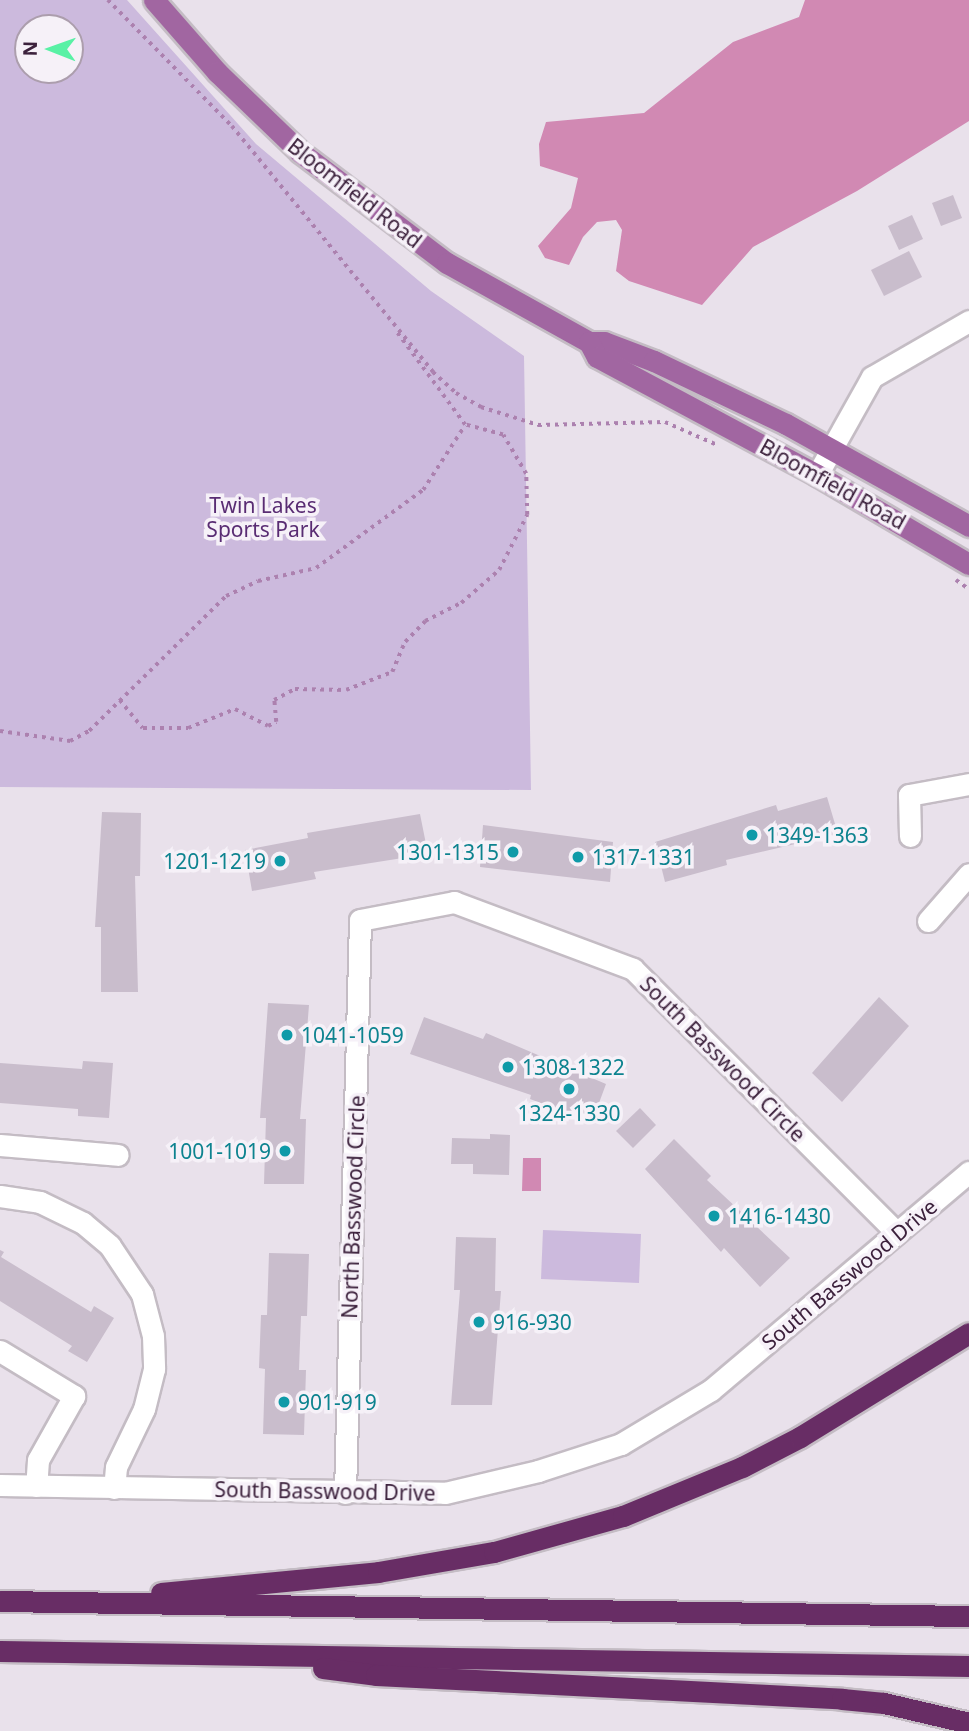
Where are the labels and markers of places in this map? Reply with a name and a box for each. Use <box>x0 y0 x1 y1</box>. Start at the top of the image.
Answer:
place label: 1349-1363 <box>766 822 869 848</box>
marker: 1349-1363 <box>744 827 760 843</box>
place label: 1301-1315 <box>396 839 499 865</box>
marker: 1301-1315 <box>505 844 521 860</box>
place label: 1317-1331 <box>592 844 695 870</box>
place label: 1201-1219 <box>163 848 266 874</box>
marker: 1317-1331 <box>570 849 586 865</box>
marker: 1201-1219 <box>272 853 288 869</box>
place label: 1041-1059 <box>301 1022 404 1048</box>
marker: 1041-1059 <box>279 1027 295 1043</box>
place label: 1308-1322 <box>522 1054 625 1080</box>
marker: 1308-1322 <box>500 1059 516 1075</box>
marker: 1324-1330 <box>561 1081 577 1097</box>
place label: 1324-1330 <box>518 1100 620 1126</box>
place label: 1001-1019 <box>168 1138 271 1164</box>
marker: 1001-1019 <box>277 1143 293 1159</box>
place label: 1416-1430 <box>728 1203 831 1229</box>
marker: 1416-1430 <box>706 1208 722 1224</box>
place label: 916-930 <box>493 1309 572 1335</box>
marker: 916-930 <box>471 1314 487 1330</box>
place label: 901-919 <box>298 1389 377 1415</box>
marker: 901-919 <box>276 1394 292 1410</box>

